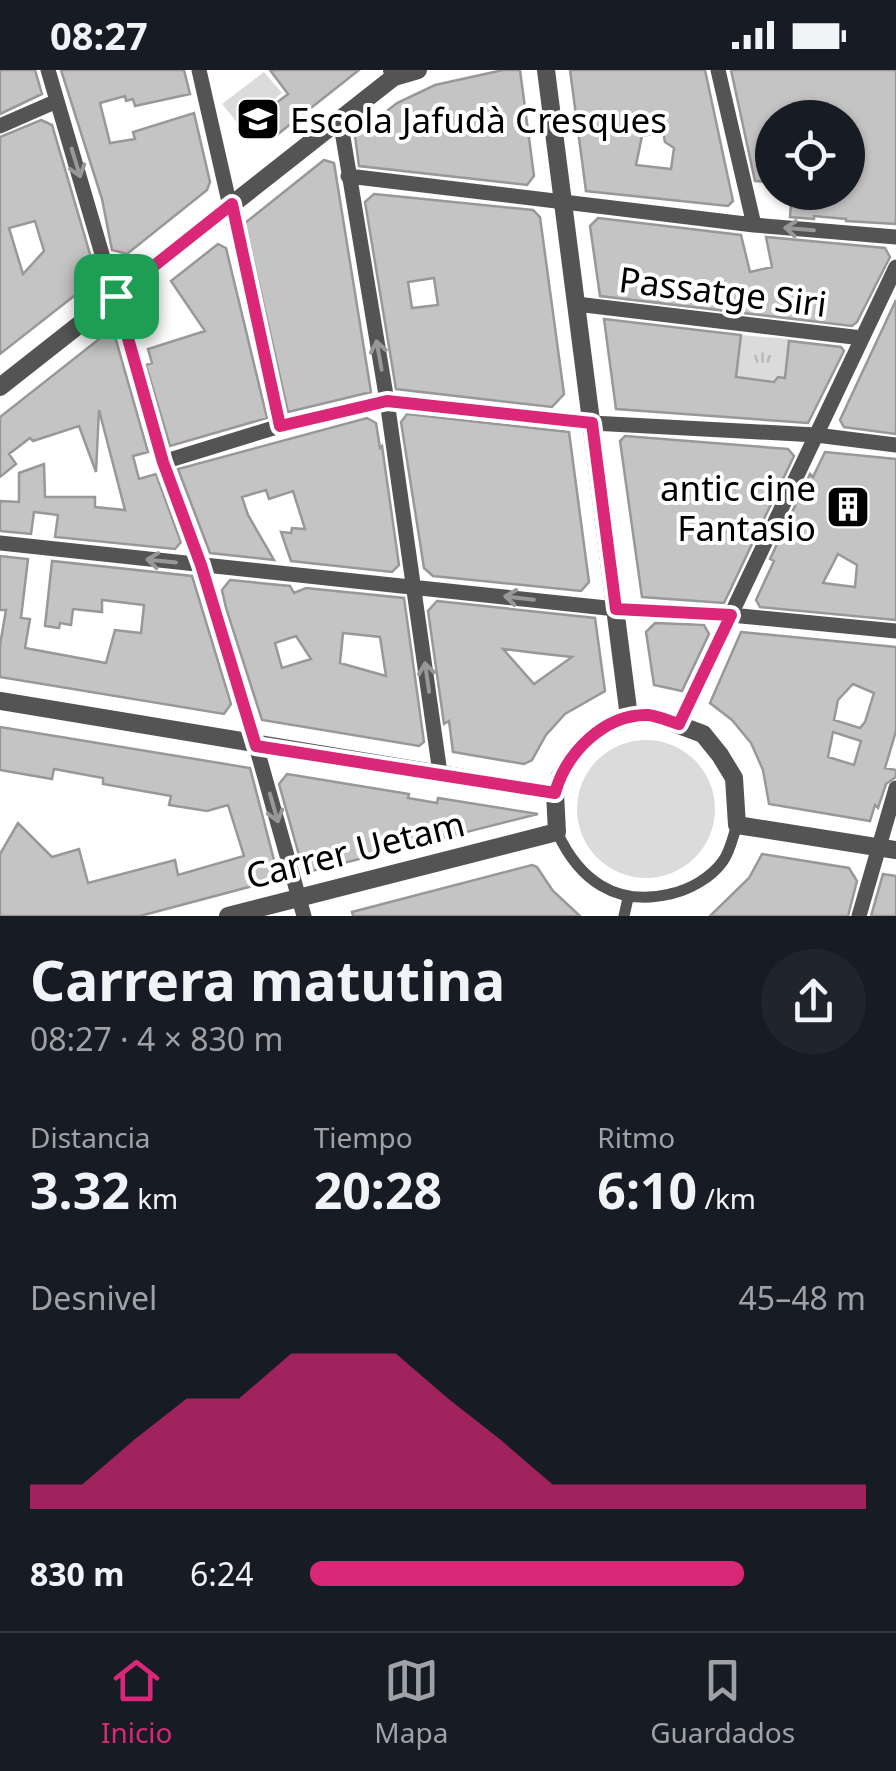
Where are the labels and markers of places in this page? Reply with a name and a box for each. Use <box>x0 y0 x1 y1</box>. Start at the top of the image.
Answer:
school or university icon: Escola Jafudà Cresques <box>235 96 281 142</box>
place label: Escola Jafudà Cresques <box>290 96 667 143</box>
pin <box>74 254 159 339</box>
place label: antic cine Fantasio <box>660 464 816 551</box>
building icon: antic cine Fantasio <box>825 484 871 530</box>

